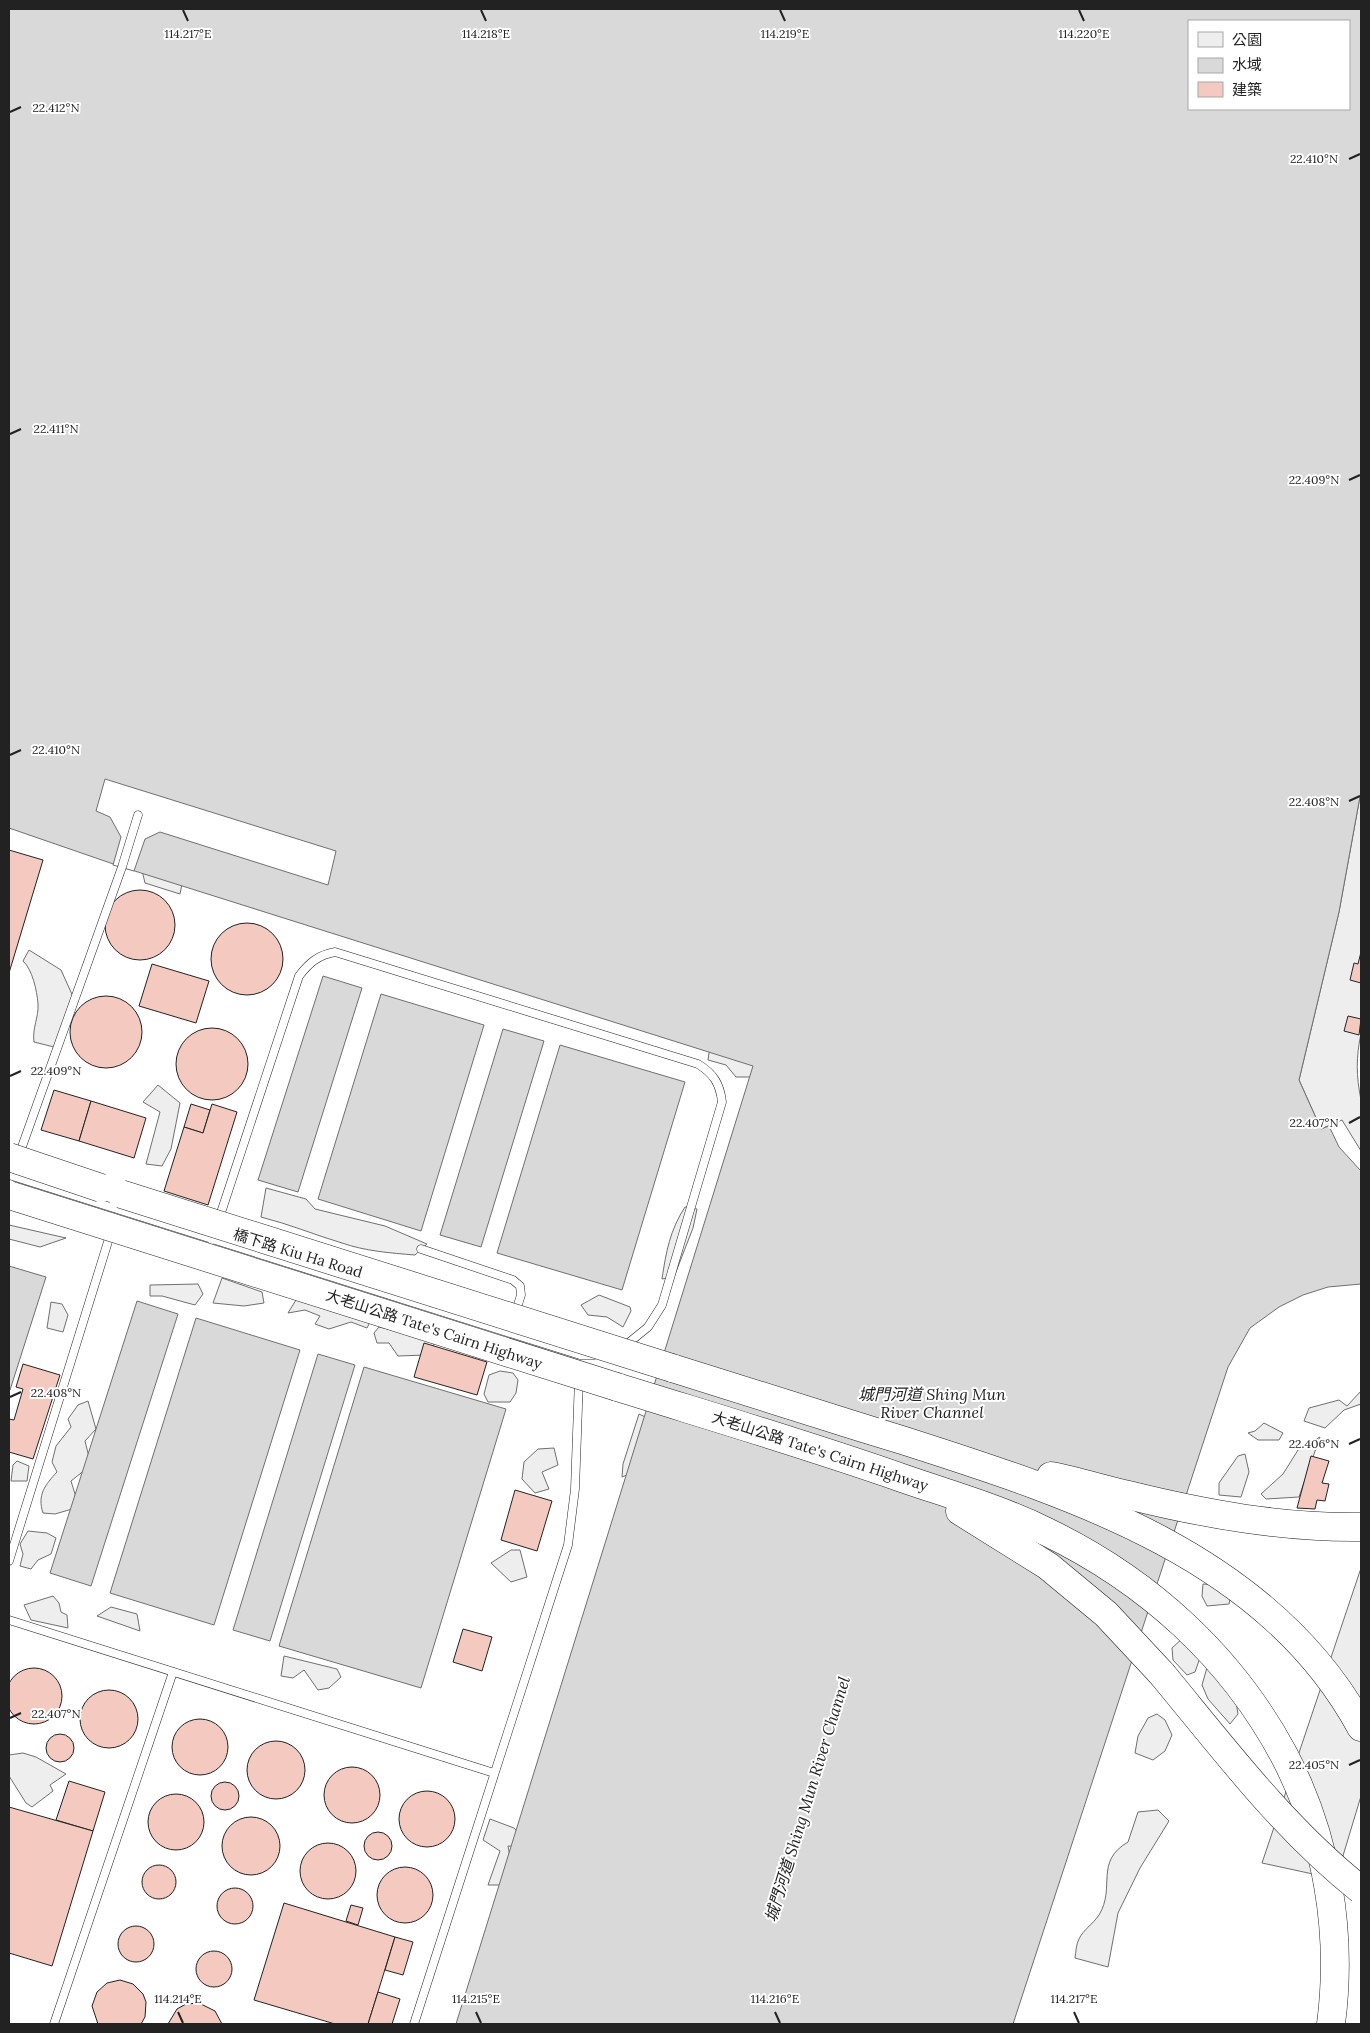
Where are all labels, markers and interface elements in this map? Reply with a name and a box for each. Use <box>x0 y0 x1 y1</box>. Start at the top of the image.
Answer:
legend <box>1188 20 1350 110</box>
text: 114.217°E <box>165 26 211 41</box>
text: 114.218°E <box>462 26 510 41</box>
text: 114.219°E <box>761 26 809 41</box>
text: 114.220°E <box>1059 26 1109 41</box>
text: 公園 <box>1232 30 1262 49</box>
text: 水域 <box>1232 55 1262 74</box>
text: 建築 <box>1232 80 1262 99</box>
text: 22.412°N <box>32 100 80 115</box>
text: 22.410°N <box>1290 151 1338 166</box>
text: 22.411°N <box>33 421 79 436</box>
text: 22.409°N <box>1289 472 1339 487</box>
text: 22.410°N <box>32 742 80 757</box>
text: 22.408°N <box>1289 794 1339 809</box>
text: 22.409°N <box>31 1063 81 1078</box>
text: 22.407°N <box>1289 1115 1339 1130</box>
street label: 橋下路 Kiu Ha Road <box>231 1224 365 1282</box>
street label: 大老山公路 Tate's Cairn Highway <box>323 1285 545 1373</box>
water label: 城門河道 Shing Mun River Channel <box>858 1384 1006 1422</box>
text: 22.408°N <box>31 1385 81 1400</box>
street label: 大老山公路 Tate's Cairn Highway <box>709 1407 931 1495</box>
text: 22.406°N <box>1289 1436 1339 1451</box>
water label: 城門河道 Shing Mun River Channel <box>760 1673 854 1924</box>
text: 22.407°N <box>31 1706 81 1721</box>
text: 22.405°N <box>1289 1757 1339 1772</box>
text: 114.214°E <box>154 1991 202 2006</box>
text: 114.215°E <box>452 1991 500 2006</box>
text: 114.216°E <box>751 1991 799 2006</box>
text: 114.217°E <box>1051 1991 1097 2006</box>

